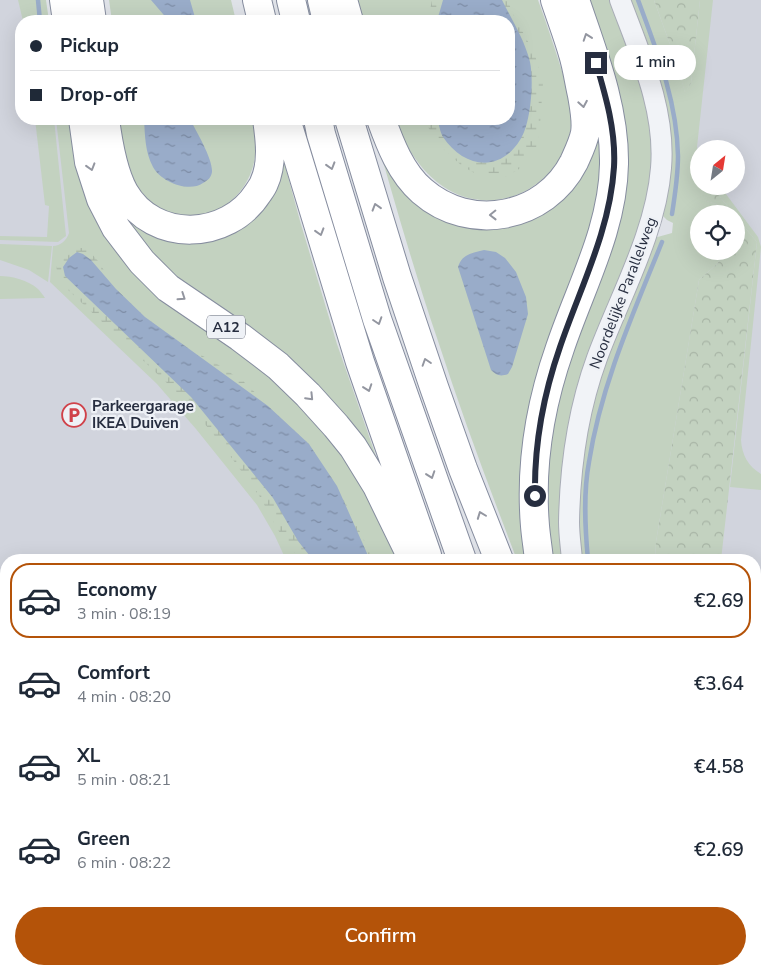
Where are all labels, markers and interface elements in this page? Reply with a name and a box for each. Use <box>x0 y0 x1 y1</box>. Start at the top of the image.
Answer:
text: Pickup <box>60 33 119 59</box>
one-way arrow <box>583 33 593 41</box>
callout: 1 min <box>614 46 696 80</box>
text: 1 min <box>635 51 675 73</box>
route end <box>585 52 607 74</box>
text: Drop-off <box>60 82 137 108</box>
one-way arrow <box>578 99 588 108</box>
north arrow <box>690 140 745 195</box>
map controls <box>690 140 745 260</box>
one-way arrow <box>325 161 335 169</box>
one-way arrow <box>86 162 96 170</box>
one-way arrow <box>371 204 381 212</box>
button: locate <box>690 205 745 260</box>
one-way arrow <box>489 210 496 220</box>
street label: Noordelijke Parallelweg <box>585 214 661 372</box>
one-way arrow <box>315 228 325 236</box>
one-way arrow <box>176 291 185 300</box>
road number: A12 <box>207 316 245 338</box>
one-way arrow <box>372 317 382 325</box>
one-way arrow <box>421 358 431 367</box>
one-way arrow <box>363 383 373 391</box>
one-way arrow <box>304 391 313 400</box>
place label: Parkeergarage IKEA Duiven <box>92 396 194 433</box>
parking icon: Parkeergarage IKEA Duiven <box>61 402 87 428</box>
one-way arrow <box>425 470 435 479</box>
route start <box>524 485 546 507</box>
one-way arrow <box>477 511 487 519</box>
text: Economy <box>77 577 157 603</box>
icon: car <box>17 578 62 623</box>
text: €2.69 <box>694 588 744 614</box>
text: 3 min · 08:19 <box>77 603 171 625</box>
text: Comfort <box>77 660 150 686</box>
icon: car <box>17 661 62 706</box>
text: €3.64 <box>694 671 744 697</box>
text: 4 min · 08:20 <box>77 686 171 708</box>
text: XL <box>77 743 100 769</box>
icon: car <box>17 744 62 789</box>
text: €4.58 <box>694 754 744 780</box>
text: 5 min · 08:21 <box>77 769 171 791</box>
text: Green <box>77 826 130 852</box>
icon: car <box>17 827 62 872</box>
text: €2.69 <box>694 837 744 863</box>
text: 6 min · 08:22 <box>77 852 171 874</box>
button: Confirm <box>15 907 746 965</box>

